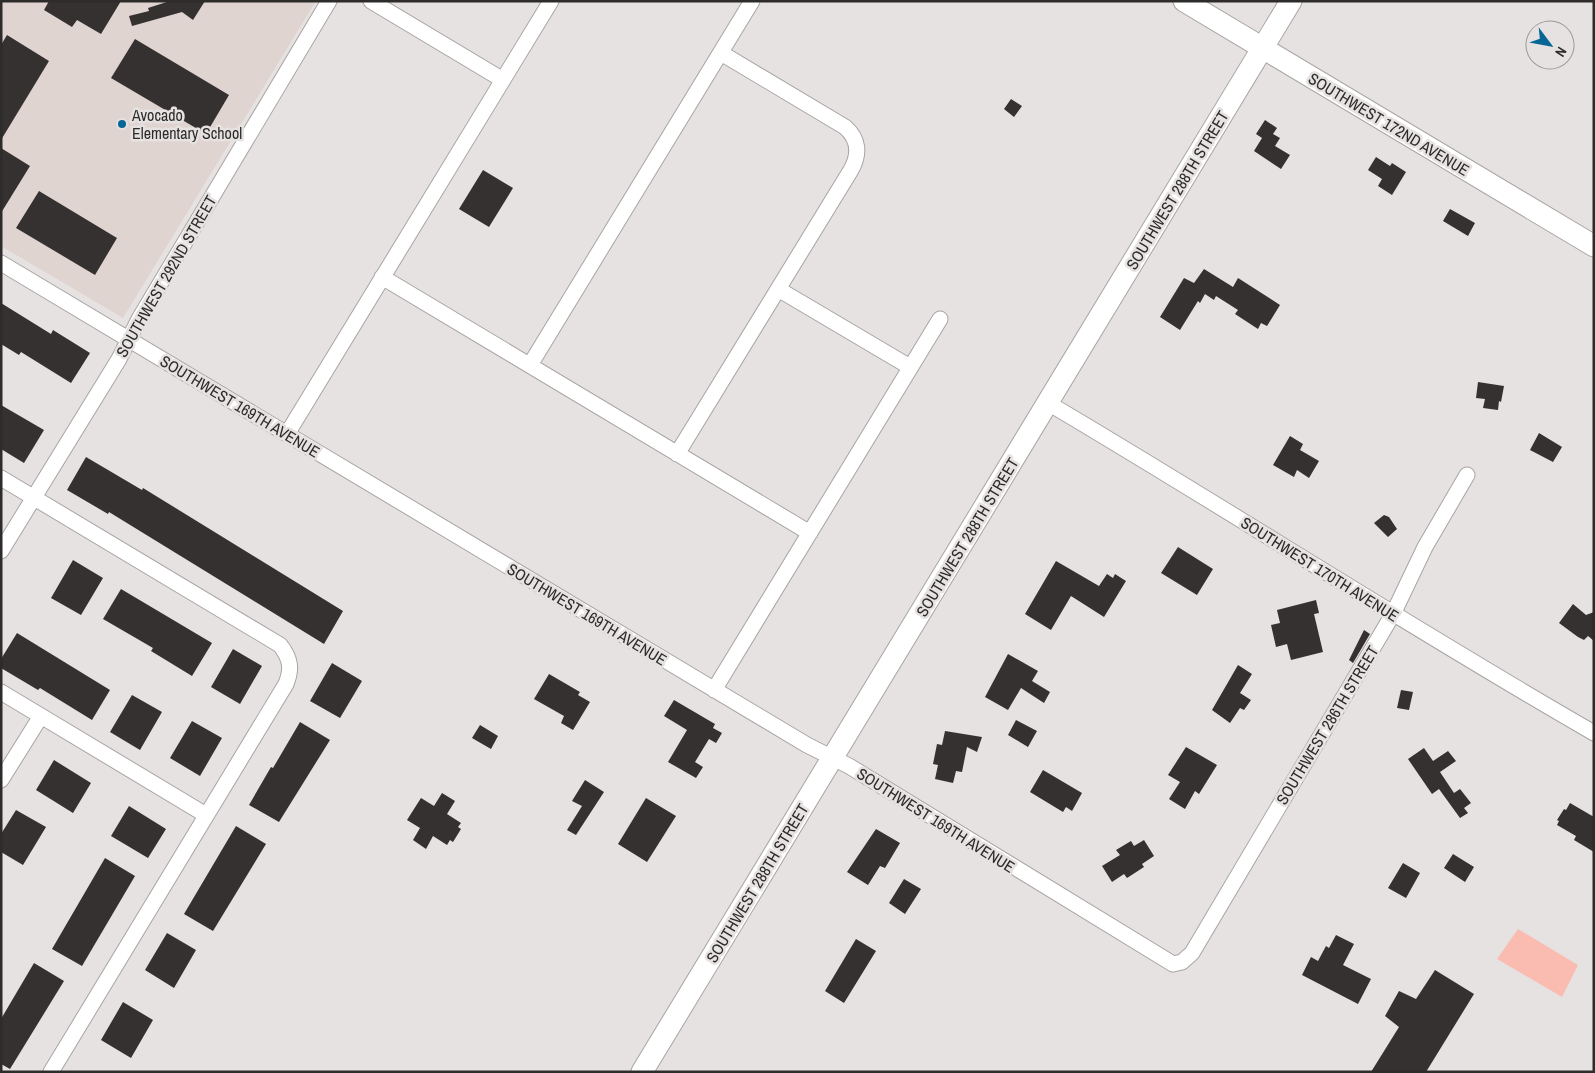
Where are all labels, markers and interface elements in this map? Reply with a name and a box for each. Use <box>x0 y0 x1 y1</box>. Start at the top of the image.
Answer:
north arrow <box>1525 20 1575 70</box>
text: N <box>1551 44 1571 60</box>
street label: SOUTHWEST 172ND AVENUE <box>1304 67 1474 181</box>
place label: Avocado Elementary School <box>131 104 242 144</box>
street label: SOUTHWEST 288TH STREET <box>1121 106 1233 274</box>
marker: Avocado Elementary School <box>116 118 128 130</box>
street label: SOUTHWEST 292ND STREET <box>111 191 221 361</box>
street label: SOUTHWEST 169TH AVENUE <box>156 350 324 462</box>
street label: SOUTHWEST 288TH STREET <box>911 453 1023 621</box>
street label: SOUTHWEST 170TH AVENUE <box>1237 511 1403 627</box>
street label: SOUTHWEST 169TH AVENUE <box>503 558 671 670</box>
street label: SOUTHWEST 286TH STREET <box>1271 641 1383 809</box>
street label: SOUTHWEST 169TH AVENUE <box>853 762 1019 878</box>
street label: SOUTHWEST 288TH STREET <box>701 799 813 967</box>

